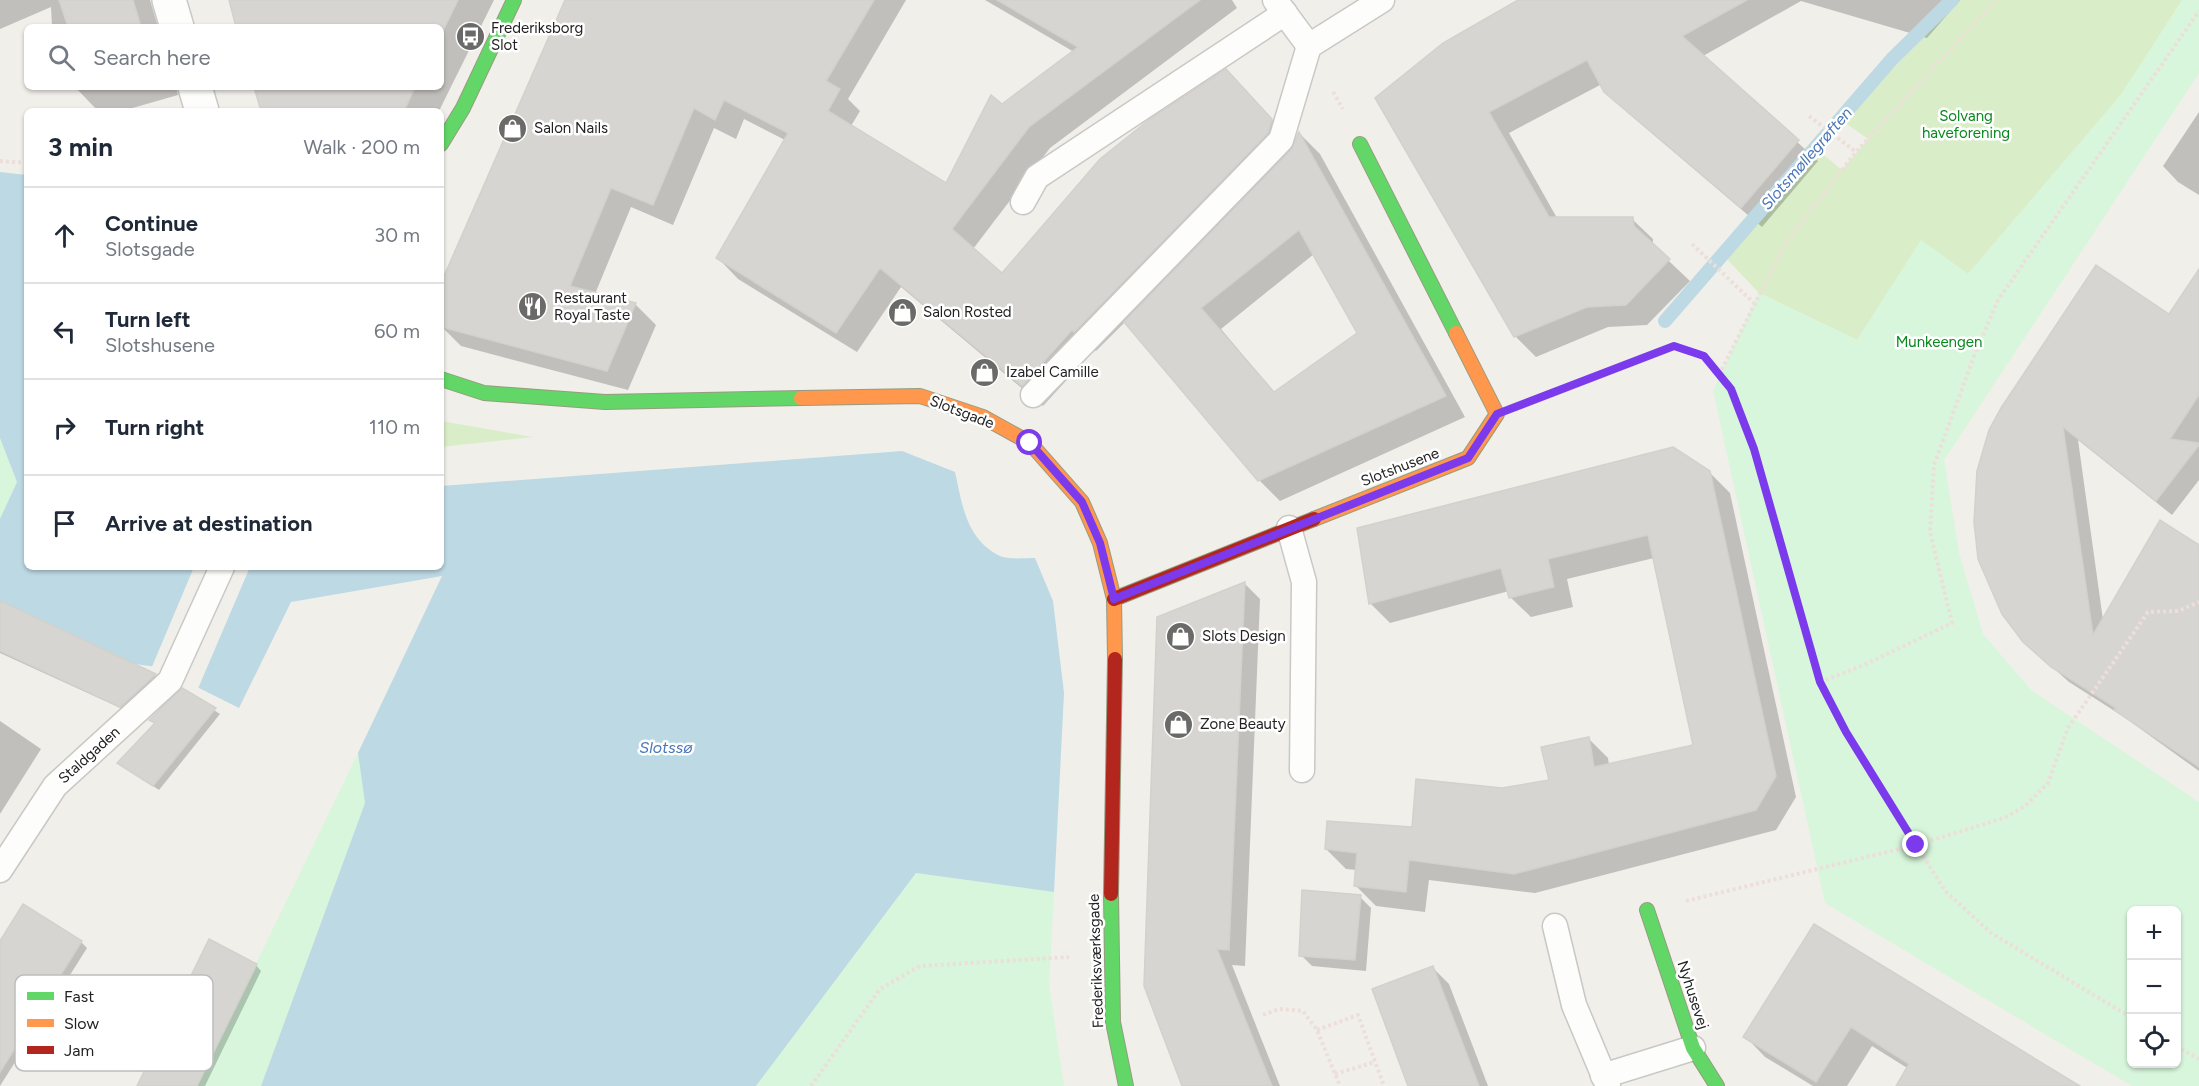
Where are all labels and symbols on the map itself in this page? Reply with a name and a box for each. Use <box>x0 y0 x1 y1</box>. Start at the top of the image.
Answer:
place label: Frederiksborg Slot <box>491 19 583 54</box>
bus stop icon: Frederiksborg Slot <box>454 21 486 53</box>
water label: Slotsmøllegrøften <box>1757 103 1856 213</box>
park label: Solvang haveforening <box>1922 107 2010 142</box>
shop icon: Salon Nails <box>497 112 529 144</box>
place label: Salon Nails <box>534 119 608 137</box>
place label: Restaurant Royal Taste <box>554 289 630 324</box>
restaurant icon: Restaurant Royal Taste <box>517 291 549 323</box>
shop icon: Salon Rosted <box>886 296 918 328</box>
place label: Salon Rosted <box>923 303 1012 321</box>
park label: Munkeengen <box>1896 333 1982 351</box>
shop icon: Izabel Camille <box>969 356 1001 388</box>
place label: Izabel Camille <box>1006 363 1099 381</box>
street label: Slotsgade <box>927 392 997 432</box>
route start <box>1016 429 1042 455</box>
street label: Slotshusene <box>1358 444 1442 490</box>
shop icon: Slots Design <box>1165 620 1197 652</box>
place label: Slots Design <box>1202 627 1286 645</box>
shop icon: Zone Beauty <box>1163 708 1195 740</box>
place label: Zone Beauty <box>1200 715 1286 733</box>
street label: Staldgaden <box>55 723 123 787</box>
water label: Slotssø <box>639 738 693 757</box>
route end <box>1902 831 1928 857</box>
street label: Frederiksværksgade <box>1085 893 1107 1029</box>
street label: Nyhusevej <box>1673 958 1713 1032</box>
legend <box>15 975 213 1071</box>
text: Fast <box>64 987 94 1006</box>
text: Slow <box>64 1014 99 1033</box>
text: Jam <box>64 1041 94 1060</box>

